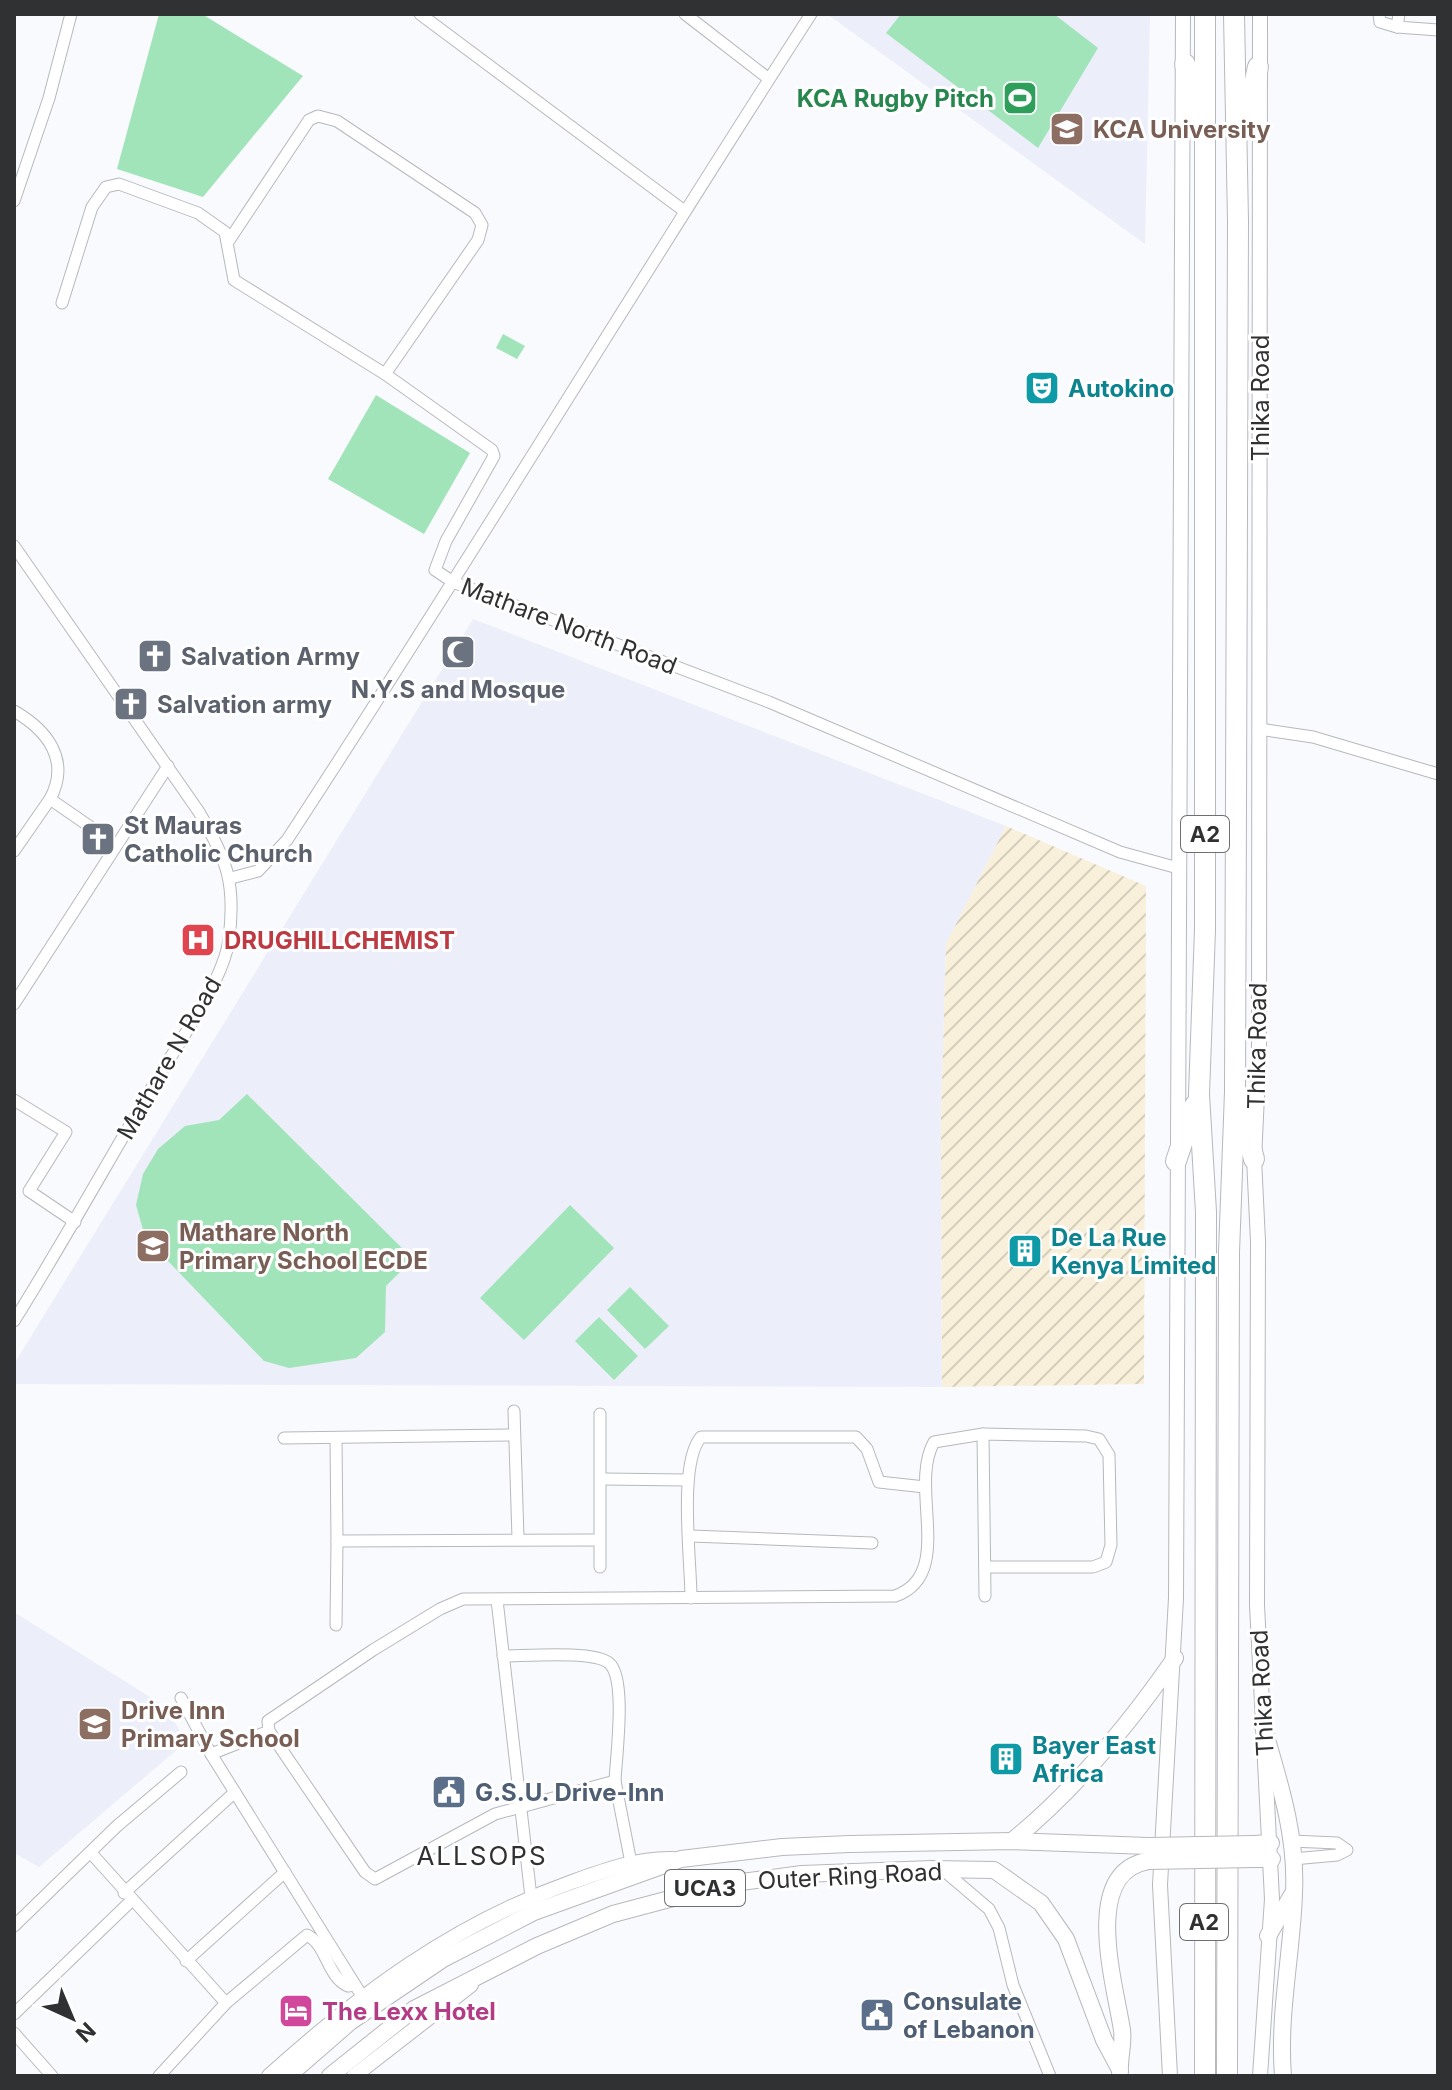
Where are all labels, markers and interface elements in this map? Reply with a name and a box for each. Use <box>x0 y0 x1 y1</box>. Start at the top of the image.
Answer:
sports icon: KCA Rugby Pitch <box>1001 79 1039 117</box>
place label: KCA Rugby Pitch <box>797 84 994 113</box>
school or university icon: KCA University <box>1048 110 1086 148</box>
place label: KCA University <box>1093 115 1271 144</box>
street label: Thika Road <box>1246 335 1275 461</box>
theatre icon: Autokino <box>1023 369 1061 407</box>
place label: Autokino <box>1068 374 1174 403</box>
street label: Mathare North Road <box>457 571 681 681</box>
mosque icon: N.Y.S and Mosque <box>439 633 477 671</box>
church icon: Salvation Army <box>136 637 174 675</box>
place label: Salvation Army <box>181 642 360 671</box>
place label: N.Y.S and Mosque <box>351 675 565 704</box>
church icon: Salvation army <box>112 685 150 723</box>
place label: Salvation army <box>157 690 333 719</box>
place label: St Mauras Catholic Church <box>124 811 313 868</box>
road number: A2 <box>1181 816 1229 852</box>
church icon: St Mauras Catholic Church <box>79 820 117 858</box>
hospital icon: DRUGHILLCHEMIST <box>179 921 217 959</box>
place label: DRUGHILLCHEMIST <box>224 926 455 955</box>
street label: Mathare N Road <box>111 972 227 1144</box>
street label: Thika Road <box>1241 982 1273 1110</box>
place label: Mathare North Primary School ECDE <box>179 1218 428 1275</box>
place label: De La Rue Kenya Limited <box>1051 1223 1216 1280</box>
school or university icon: Mathare North Primary School ECDE <box>134 1227 172 1265</box>
building icon: De La Rue Kenya Limited <box>1006 1232 1044 1270</box>
street label: Thika Road <box>1244 1629 1280 1757</box>
place label: Drive Inn Primary School <box>121 1696 300 1753</box>
school or university icon: Drive Inn Primary School <box>76 1705 114 1743</box>
place label: Bayer East Africa <box>1032 1731 1156 1788</box>
building icon: Bayer East Africa <box>987 1740 1025 1778</box>
public building icon: G.S.U. Drive-Inn <box>430 1773 468 1811</box>
place label: G.S.U. Drive-Inn <box>475 1778 664 1807</box>
district label: ALLSOPS <box>416 1840 548 1871</box>
street label: Outer Ring Road <box>757 1857 943 1895</box>
road number: UCA3 <box>665 1870 745 1906</box>
road number: A2 <box>1180 1904 1228 1940</box>
north arrow <box>32 1978 112 2058</box>
place label: Consulate of Lebanon <box>903 1987 1035 2044</box>
hotel icon: The Lexx Hotel <box>277 1992 315 2030</box>
public building icon: Consulate of Lebanon <box>858 1996 896 2034</box>
place label: The Lexx Hotel <box>322 1997 496 2026</box>
text: N <box>71 2017 101 2048</box>

